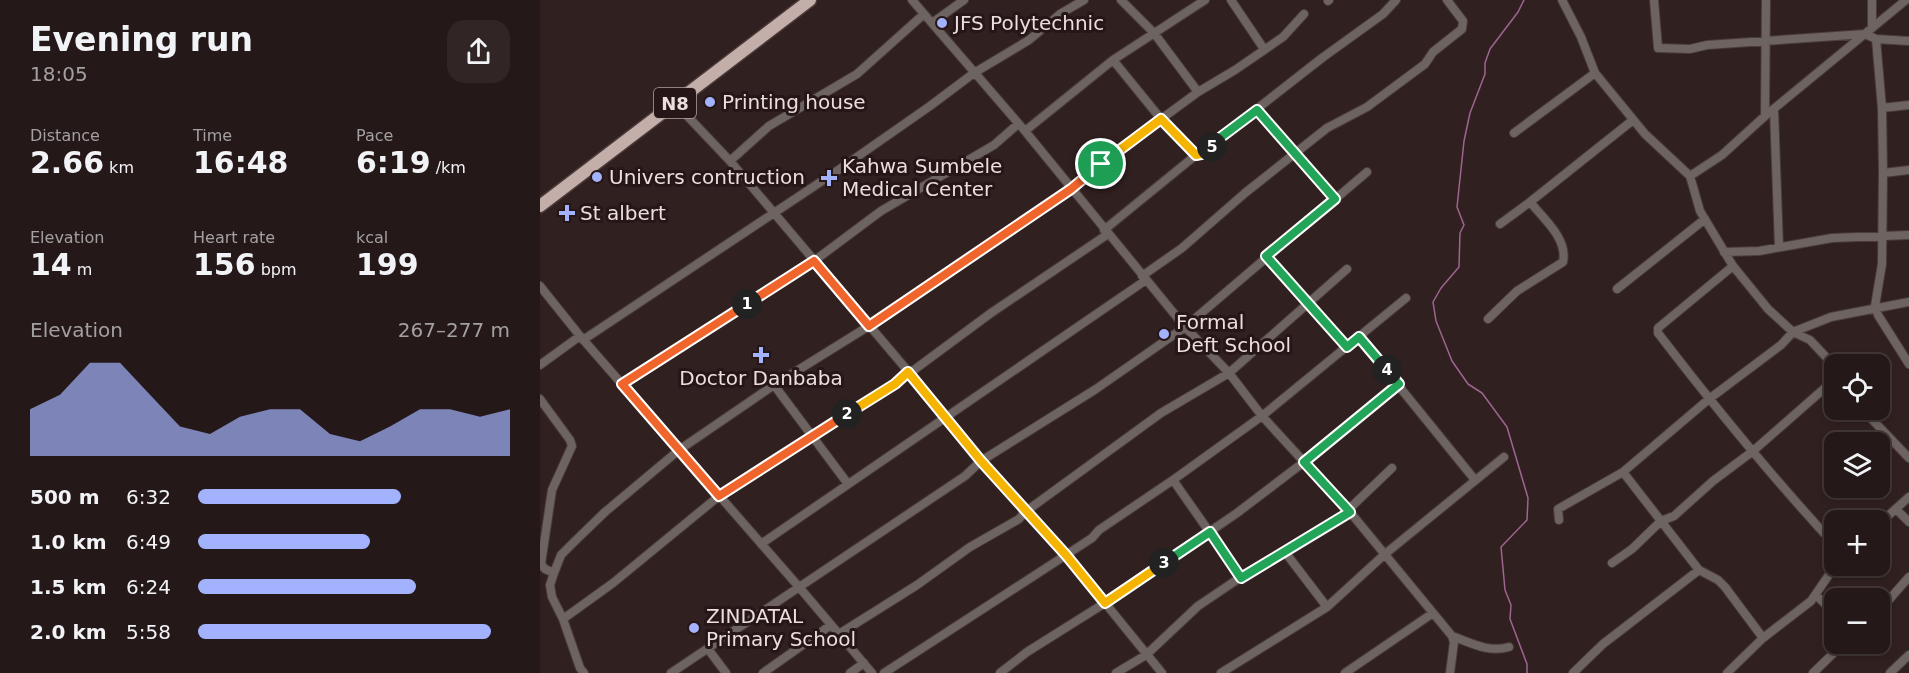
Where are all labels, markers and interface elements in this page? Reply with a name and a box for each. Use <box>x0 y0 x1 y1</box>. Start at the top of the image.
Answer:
place label: JFS Polytechnic <box>952 11 1104 35</box>
marker: JFS Polytechnic <box>935 16 949 30</box>
text: Evening run <box>30 20 253 59</box>
button: share <box>447 20 510 83</box>
text: 18:05 <box>30 62 88 86</box>
road number: N8 <box>654 88 696 118</box>
place label: Printing house <box>722 90 866 114</box>
marker: Printing house <box>703 95 717 109</box>
text: Distance <box>30 126 100 145</box>
text: Time <box>193 126 232 145</box>
text: Pace <box>356 126 393 145</box>
pin: 5 <box>1197 132 1227 162</box>
text: 5 <box>1206 137 1218 156</box>
pin <box>1075 138 1126 189</box>
text: 2.66 <box>30 145 104 180</box>
text: 16:48 <box>193 145 289 180</box>
text: 6:19 <box>356 145 431 180</box>
icon: arrive <box>1084 147 1117 180</box>
place label: Kahwa Sumbele Medical Center <box>842 154 1002 201</box>
text: km <box>104 158 134 177</box>
text: /km <box>431 158 466 177</box>
place label: Univers contruction <box>609 165 805 189</box>
marker: Kahwa Sumbele Medical Center <box>820 169 838 187</box>
marker: Univers contruction <box>590 170 604 184</box>
place label: St albert <box>580 201 666 225</box>
marker: St albert <box>558 204 576 222</box>
text: Elevation <box>30 228 104 247</box>
text: Heart rate <box>193 228 275 247</box>
text: kcal <box>356 228 388 247</box>
text: 14 <box>30 247 72 282</box>
text: 156 <box>193 247 256 282</box>
text: 199 <box>356 247 419 282</box>
text: m <box>72 260 92 279</box>
text: bpm <box>256 260 297 279</box>
pin: 1 <box>732 289 762 319</box>
text: 1 <box>741 294 753 313</box>
place label: Formal Deft School <box>1176 310 1291 357</box>
text: Elevation <box>30 318 123 342</box>
text: 267–277 m <box>398 318 510 342</box>
marker: Formal Deft School <box>1157 327 1171 341</box>
marker: Doctor Danbaba <box>752 346 770 364</box>
map controls <box>1824 354 1890 654</box>
button: locate <box>1824 354 1890 420</box>
pin: 4 <box>1372 355 1402 385</box>
text: 4 <box>1381 360 1393 379</box>
place label: Doctor Danbaba <box>679 366 843 390</box>
pin: 2 <box>832 399 862 429</box>
text: 2 <box>841 404 853 423</box>
button: layers <box>1824 432 1890 498</box>
text: 500 m <box>30 485 100 509</box>
text: 6:32 <box>126 485 171 509</box>
button: + <box>1824 510 1890 576</box>
text: 1.0 km <box>30 530 107 554</box>
text: 6:49 <box>126 530 171 554</box>
pin: 3 <box>1149 548 1179 578</box>
text: 3 <box>1158 553 1170 572</box>
text: 1.5 km <box>30 575 107 599</box>
text: 6:24 <box>126 575 171 599</box>
button: − <box>1824 588 1890 654</box>
place label: ZINDATAL Primary School <box>706 604 856 651</box>
text: 2.0 km <box>30 620 107 644</box>
text: 5:58 <box>126 620 171 644</box>
marker: ZINDATAL Primary School <box>687 621 701 635</box>

